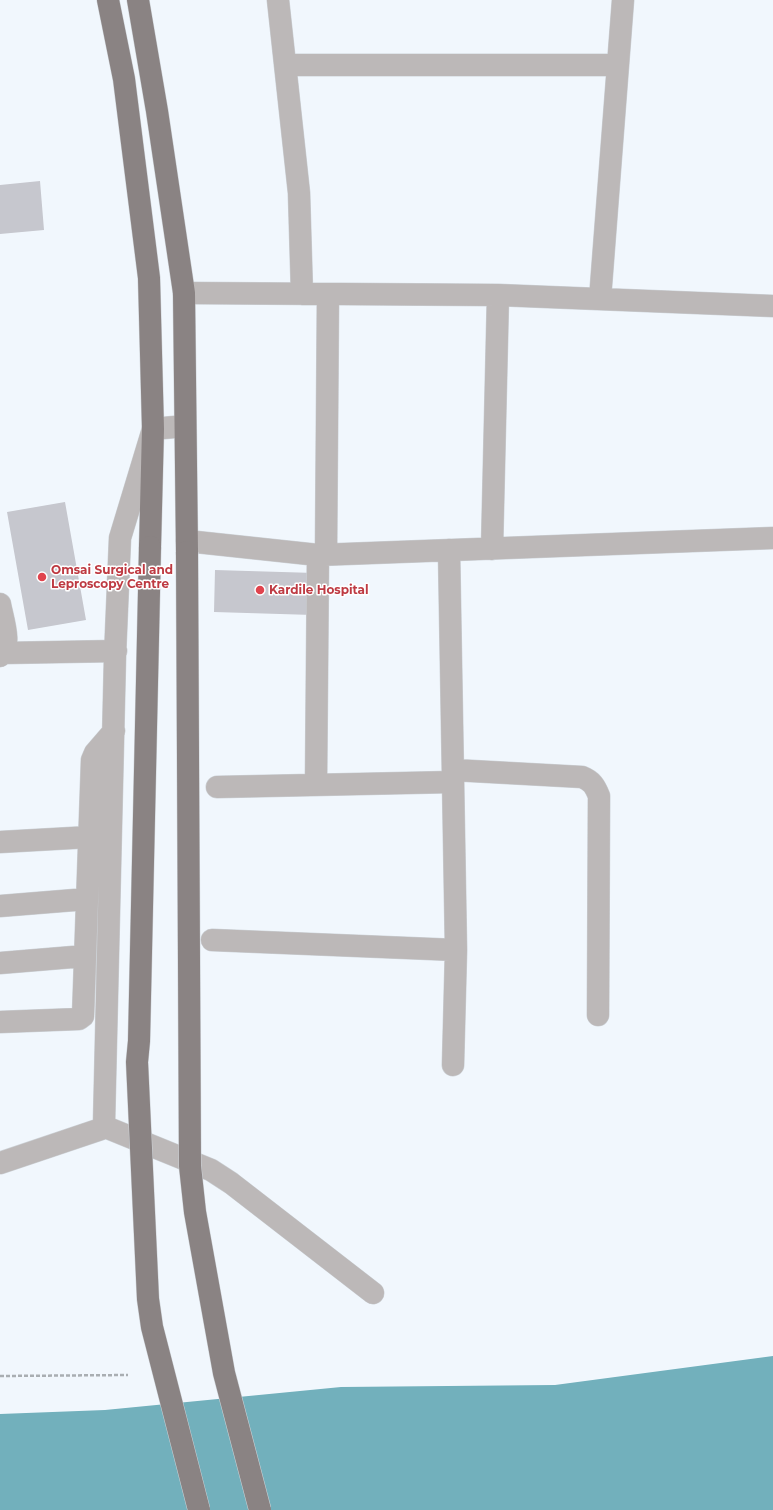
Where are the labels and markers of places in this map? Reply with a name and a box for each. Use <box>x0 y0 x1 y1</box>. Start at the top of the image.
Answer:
place label: Omsai Surgical and Leproscopy Centre <box>51 563 173 591</box>
marker: Omsai Surgical and Leproscopy Centre <box>36 571 48 583</box>
place label: Kardile Hospital <box>269 583 369 597</box>
marker: Kardile Hospital <box>254 584 266 596</box>

